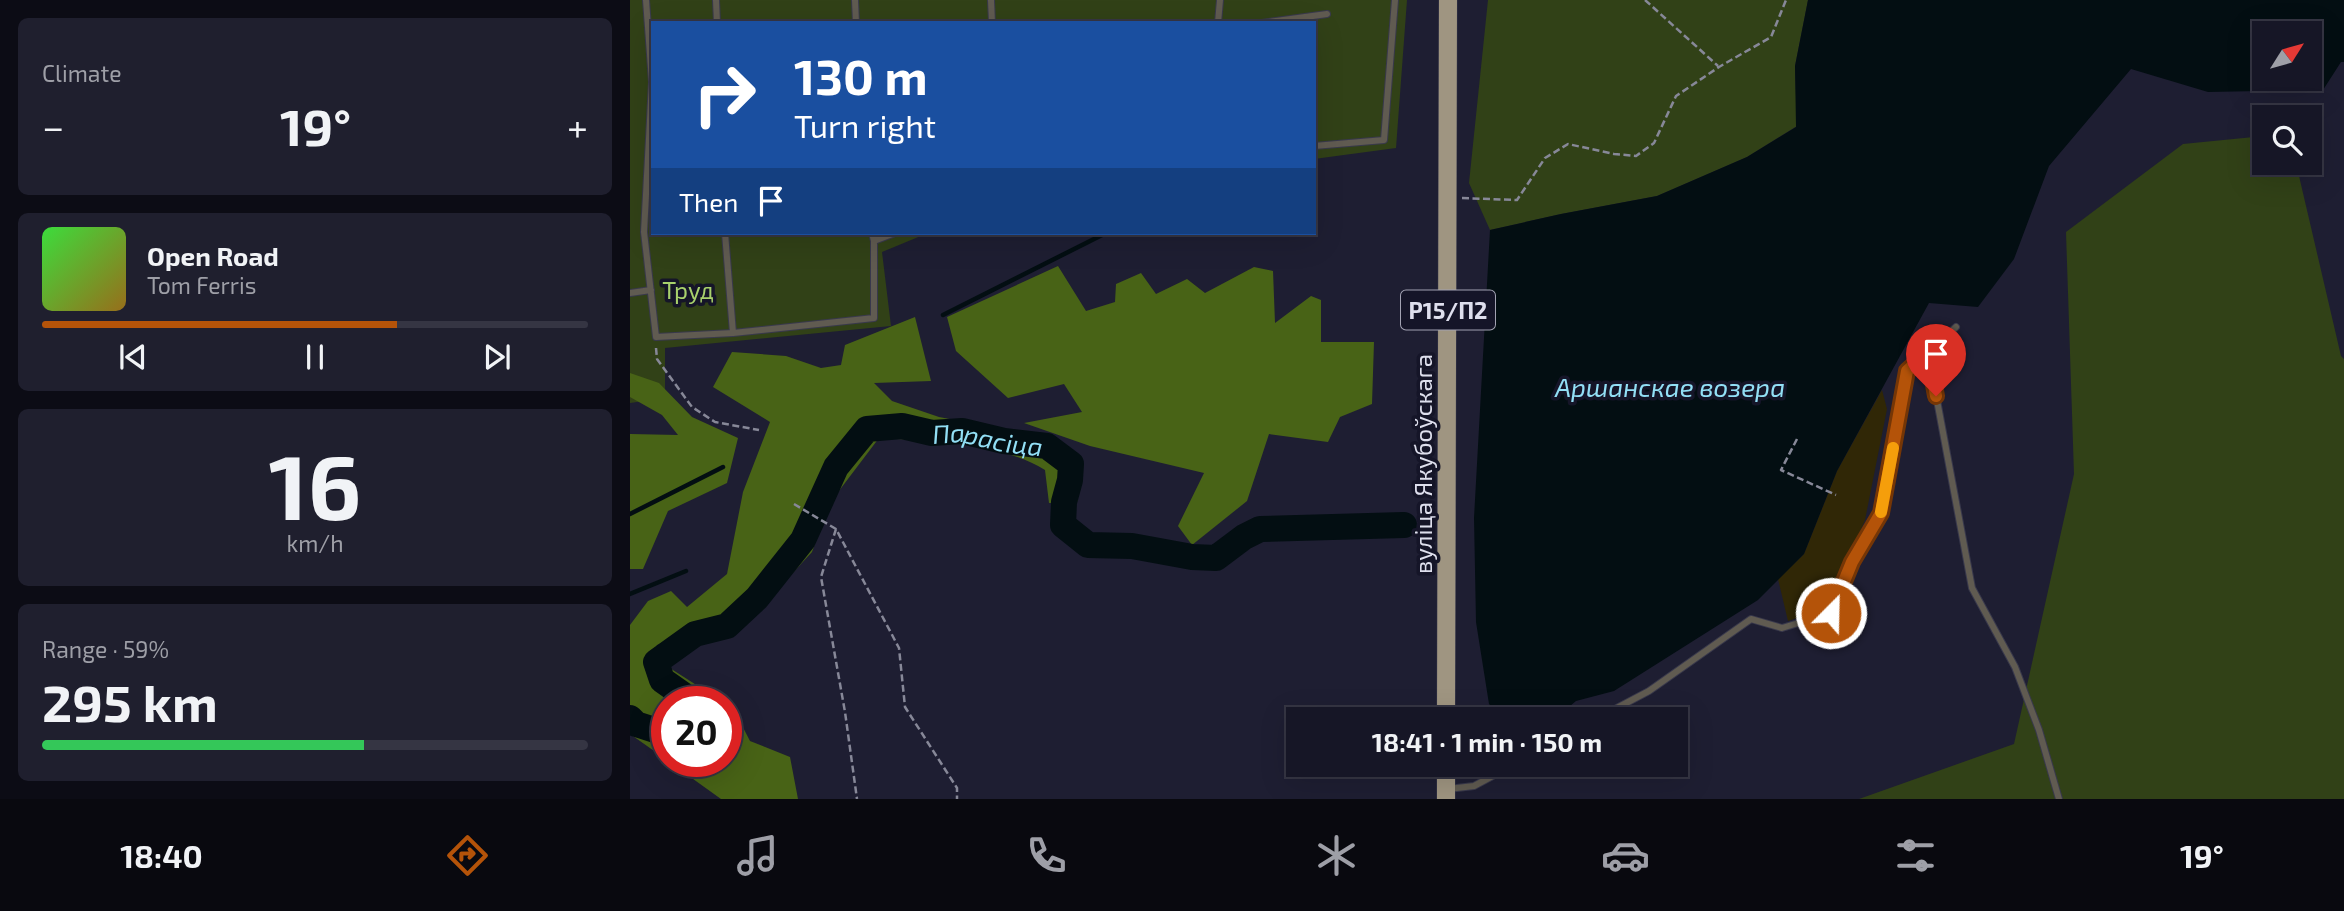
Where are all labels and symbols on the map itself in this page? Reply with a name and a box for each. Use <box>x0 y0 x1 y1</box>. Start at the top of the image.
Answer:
north arrow <box>2252 21 2322 91</box>
park label: Труд <box>662 275 714 305</box>
road number: Р15/П2 <box>1401 290 1495 330</box>
pin <box>1906 324 1966 396</box>
street label: вуліца Якубоўскага <box>1408 354 1438 574</box>
water label: Аршанскае возера <box>1554 371 1785 402</box>
water label: Парасіца <box>931 415 1045 461</box>
position arrow <box>1794 576 1868 650</box>
speed limit sign: 20 <box>651 686 742 777</box>

